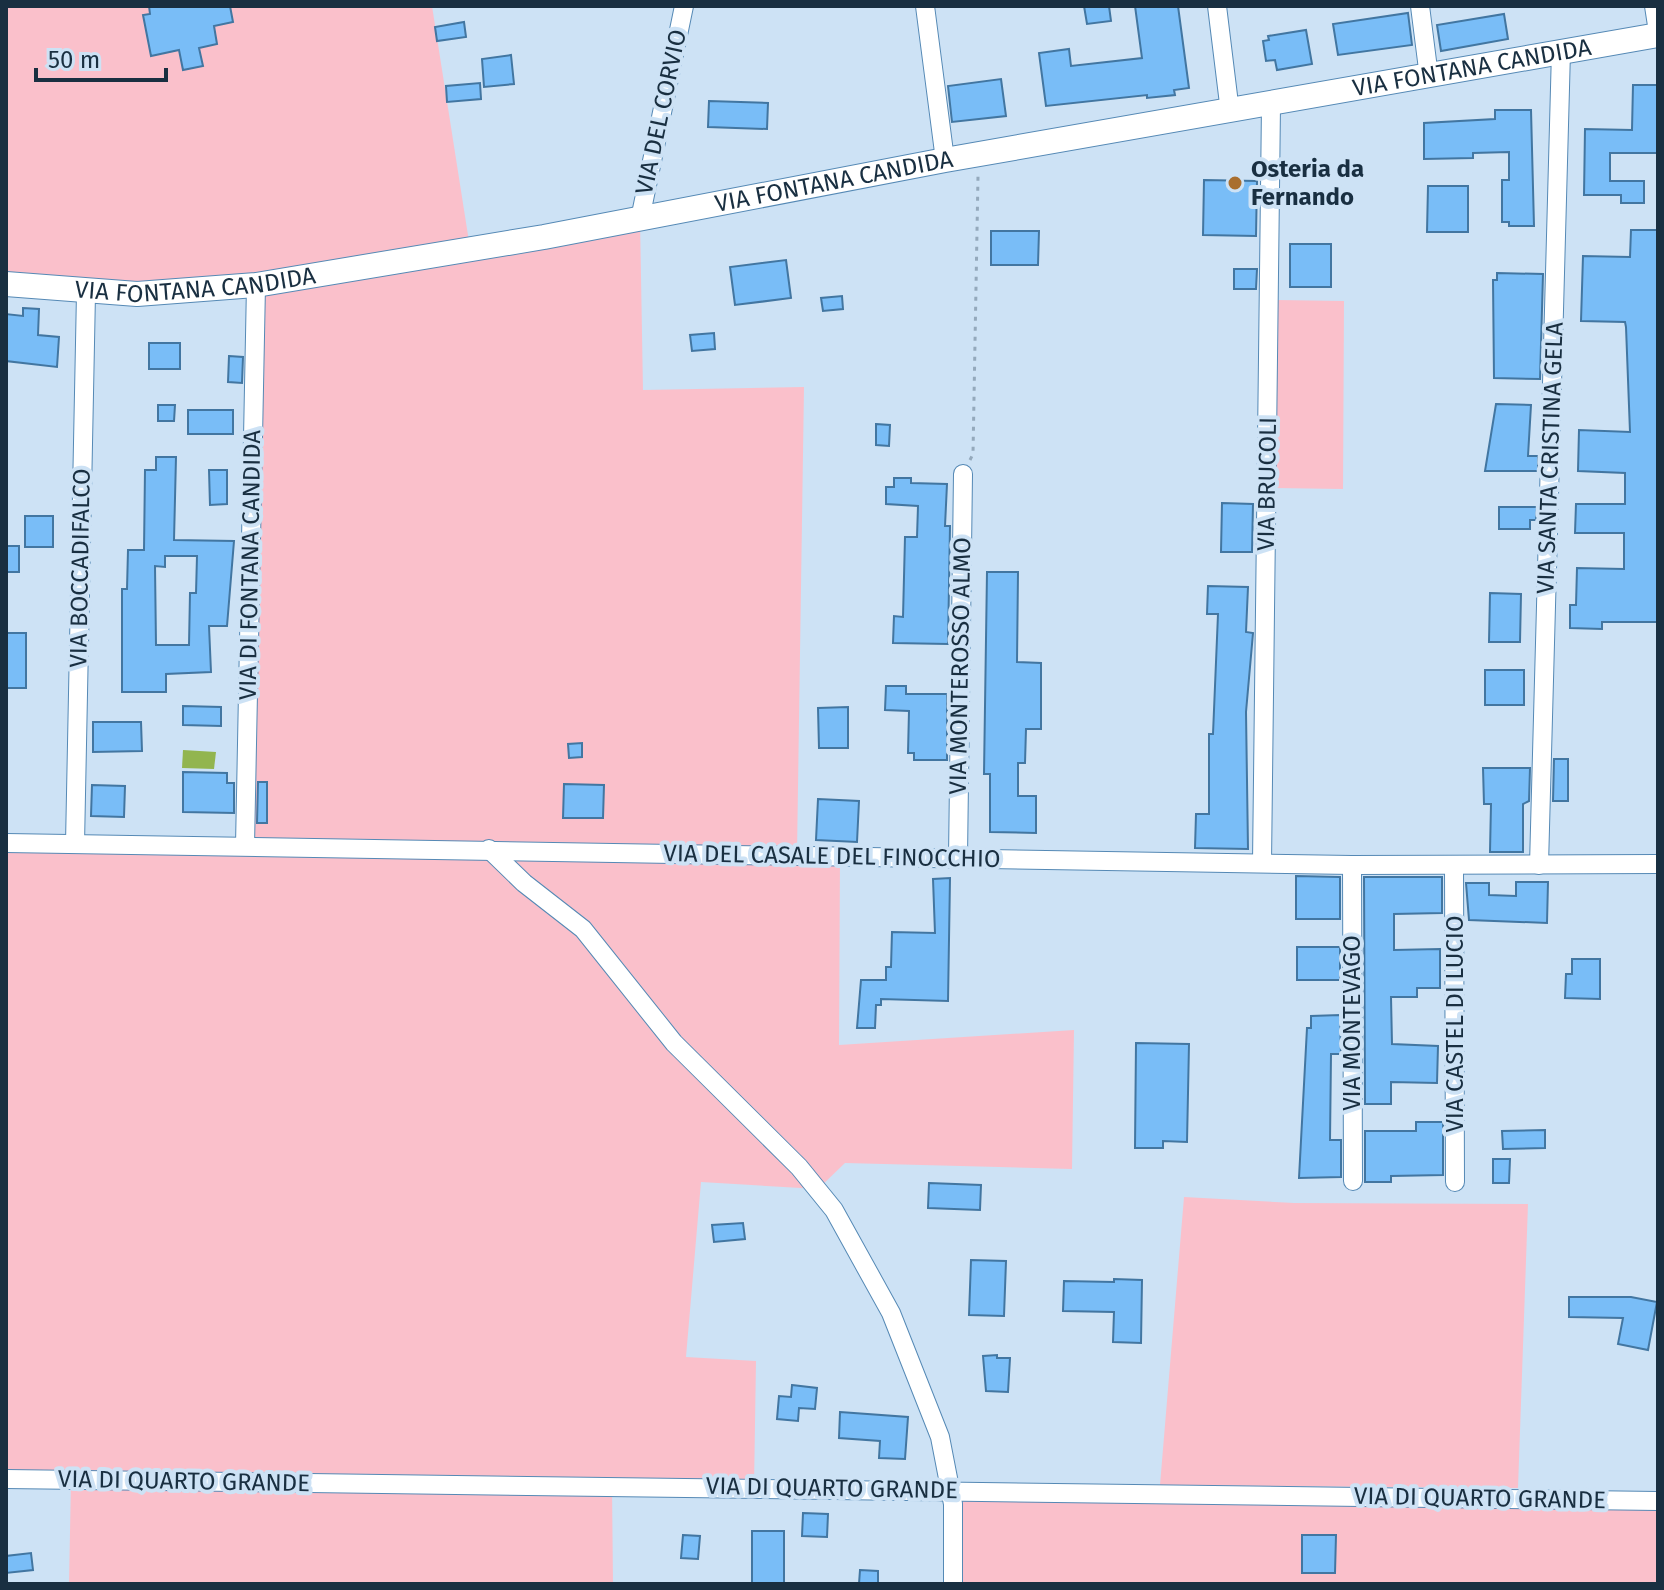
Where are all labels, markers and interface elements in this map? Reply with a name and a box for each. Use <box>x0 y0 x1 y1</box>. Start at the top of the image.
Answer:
street label: VIA DEL CORVIO <box>630 27 692 197</box>
scale bar <box>36 32 166 82</box>
street label: VIA FONTANA CANDIDA <box>1350 33 1594 102</box>
text: 50 m <box>48 46 100 74</box>
street label: VIA FONTANA CANDIDA <box>713 145 955 218</box>
place label: Osteria da Fernando <box>1251 155 1364 211</box>
marker: Osteria da Fernando <box>1226 174 1244 192</box>
street label: VIA FONTANA CANDIDA <box>74 261 318 308</box>
street label: VIA SANTA CRISTINA GELA <box>1531 321 1569 595</box>
street label: VIA BRUCOLI <box>1252 417 1282 551</box>
street label: VIA DI FONTANA CANDIDA <box>234 429 266 700</box>
street label: VIA BOCCADIFALCO <box>64 468 96 668</box>
street label: VIA MONTEROSSO ALMO <box>944 537 976 795</box>
street label: VIA DEL CASALE DEL FINOCCHIO <box>663 839 1001 873</box>
street label: VIA CASTEL DI LUCIO <box>1441 915 1469 1133</box>
street label: VIA MONTEVAGO <box>1338 935 1366 1111</box>
street label: VIA DI QUARTO GRANDE <box>58 1465 310 1497</box>
street label: VIA DI QUARTO GRANDE <box>706 1472 958 1504</box>
street label: VIA DI QUARTO GRANDE <box>1354 1482 1606 1514</box>

